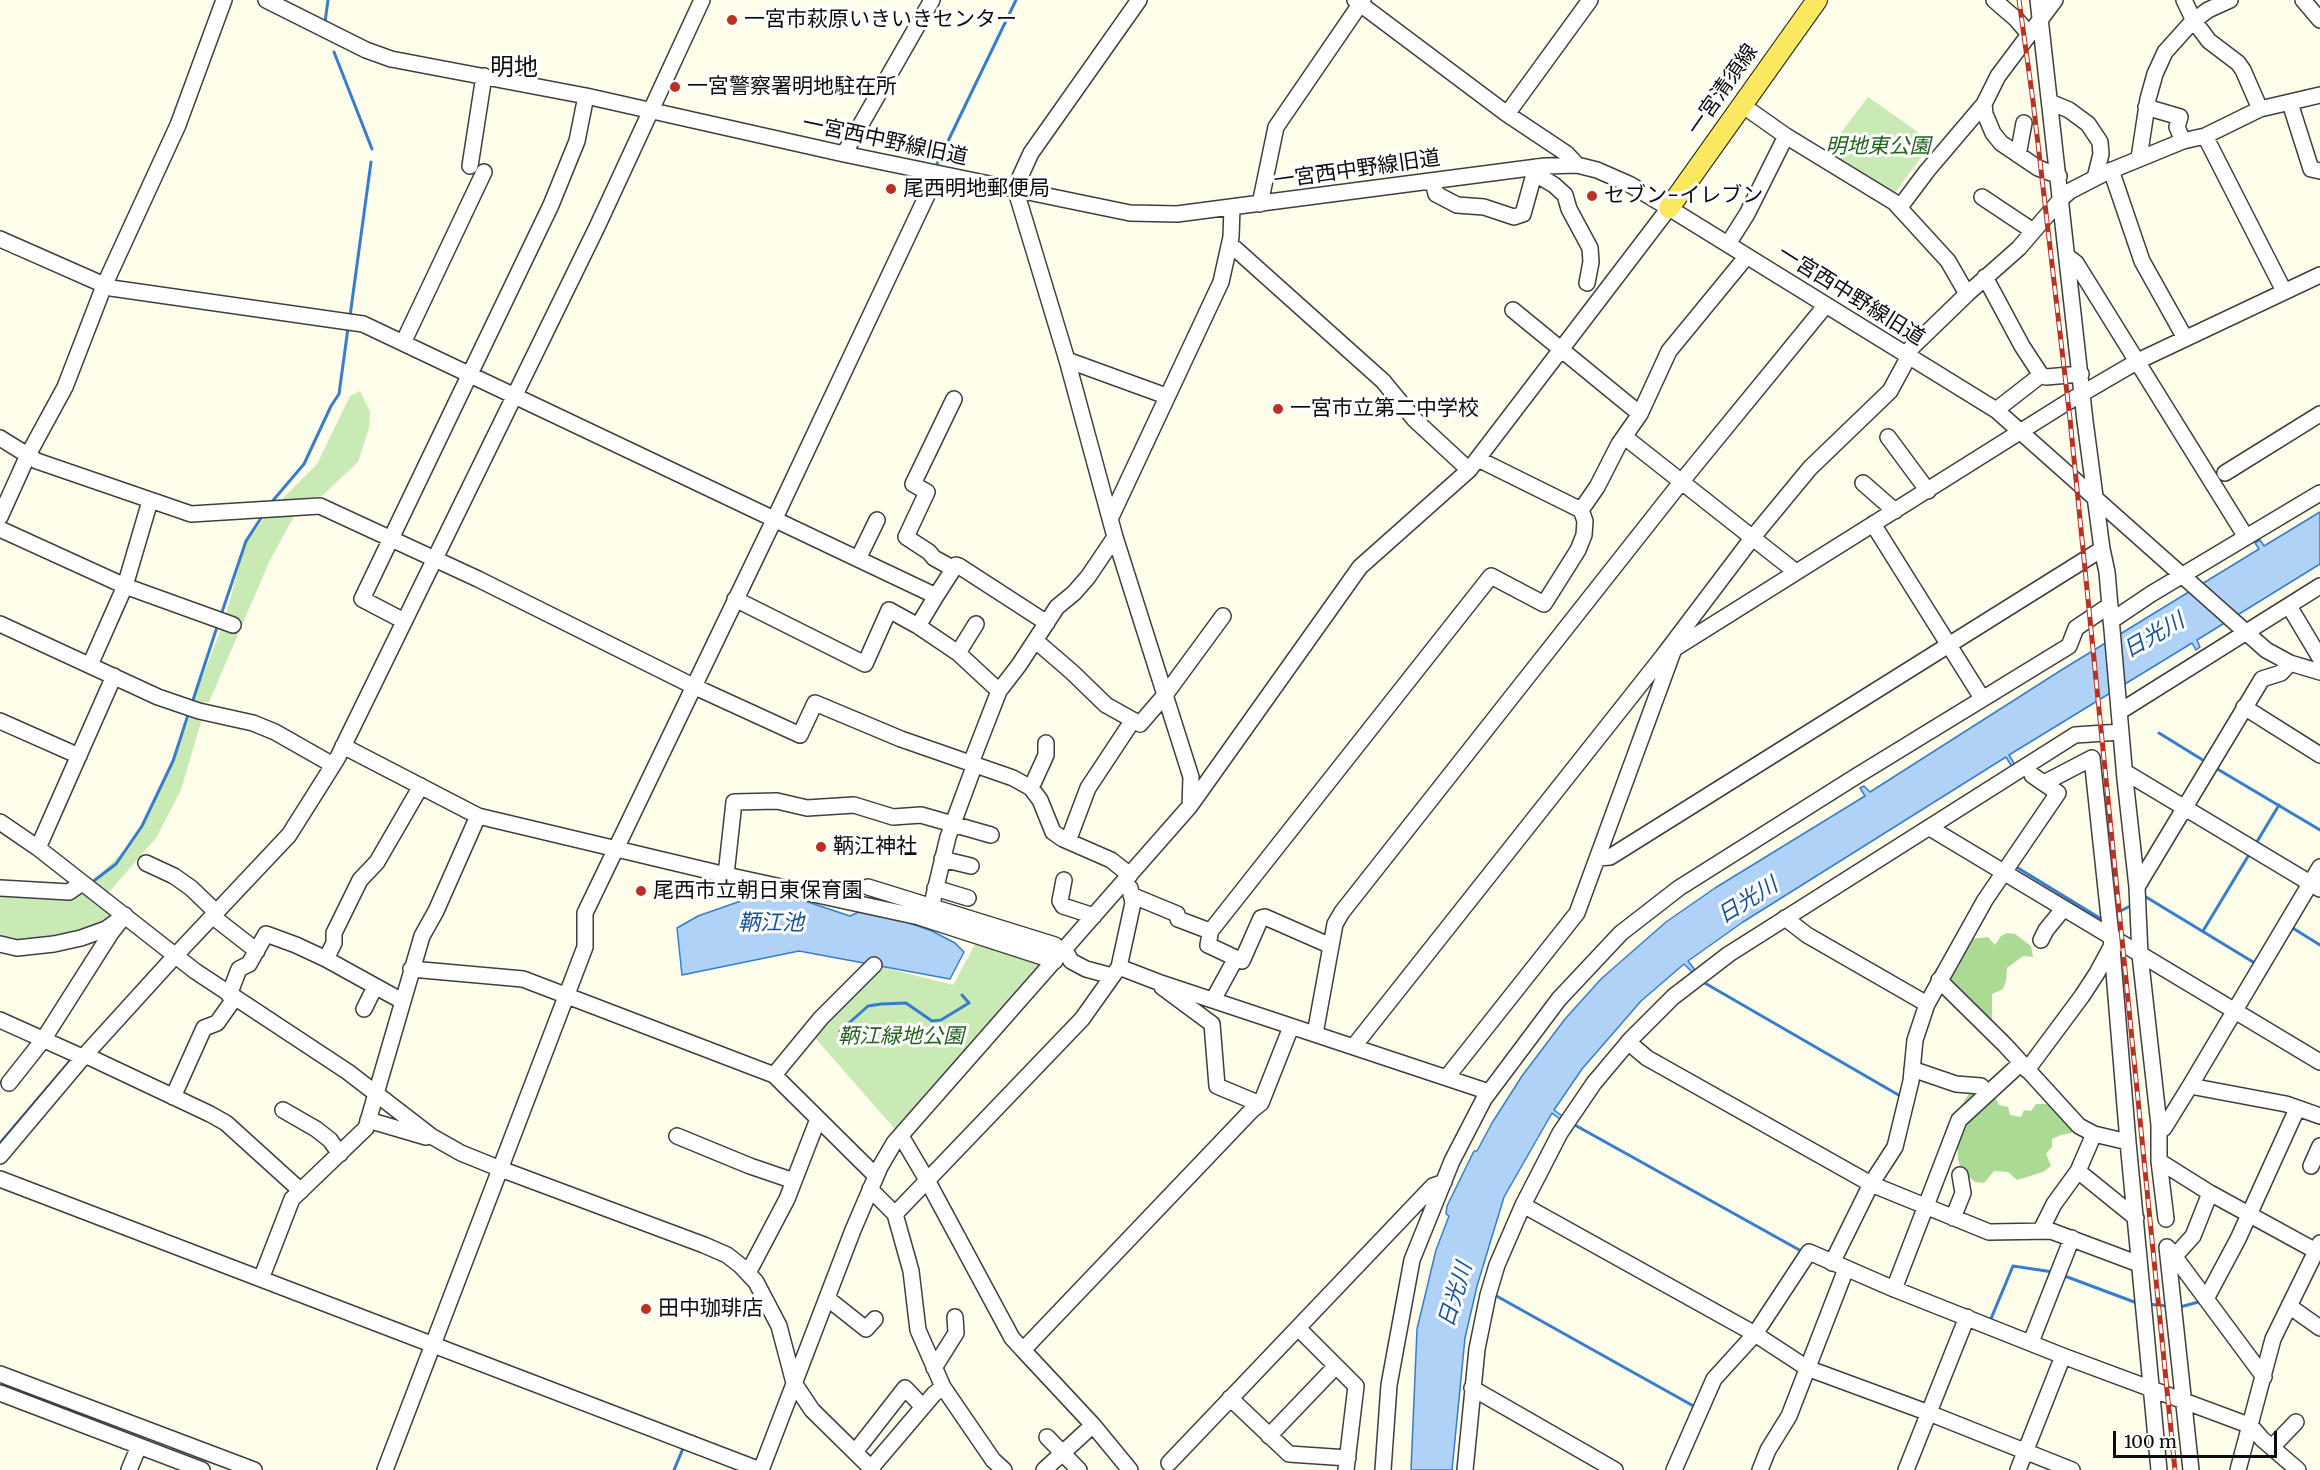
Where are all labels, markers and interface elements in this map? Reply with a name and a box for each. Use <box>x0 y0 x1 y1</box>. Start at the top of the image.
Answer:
place label: 一宮市萩原いきいきセンター <box>744 7 1017 33</box>
marker: 一宮市萩原いきいきセンター <box>725 13 739 27</box>
street label: 一宮清須線 <box>1683 40 1763 140</box>
district label: 明地 <box>490 54 538 82</box>
place label: 一宮警察署明地駐在所 <box>687 74 897 100</box>
marker: 一宮警察署明地駐在所 <box>668 80 682 94</box>
street label: 一宮西中野線旧道 <box>800 111 970 171</box>
park label: 明地東公園 <box>1826 134 1930 160</box>
street label: 一宮西中野線旧道 <box>1272 146 1442 194</box>
place label: 尾西明地郵便局 <box>903 176 1050 202</box>
marker: 尾西明地郵便局 <box>884 182 898 196</box>
place label: セブン-イレブン <box>1604 183 1763 209</box>
marker: セブン-イレブン <box>1585 189 1599 203</box>
street label: 一宮西中野線旧道 <box>1773 241 1929 351</box>
place label: 一宮市立第二中学校 <box>1290 396 1479 422</box>
marker: 一宮市立第二中学校 <box>1271 402 1285 416</box>
water label: 日光川 <box>2119 608 2189 664</box>
place label: 鞆江神社 <box>833 834 917 860</box>
marker: 鞆江神社 <box>814 840 828 854</box>
water label: 日光川 <box>1713 872 1783 930</box>
place label: 尾西市立朝日東保育園 <box>653 878 863 904</box>
marker: 尾西市立朝日東保育園 <box>634 884 648 898</box>
water label: 鞆江池 <box>738 911 804 937</box>
park label: 鞆江緑地公園 <box>838 1024 964 1050</box>
water label: 日光川 <box>1434 1260 1478 1330</box>
place label: 田中珈琲店 <box>658 1296 763 1322</box>
marker: 田中珈琲店 <box>639 1302 653 1316</box>
scale bar <box>2116 1419 2280 1457</box>
text: 100 m <box>2124 1430 2177 1453</box>

